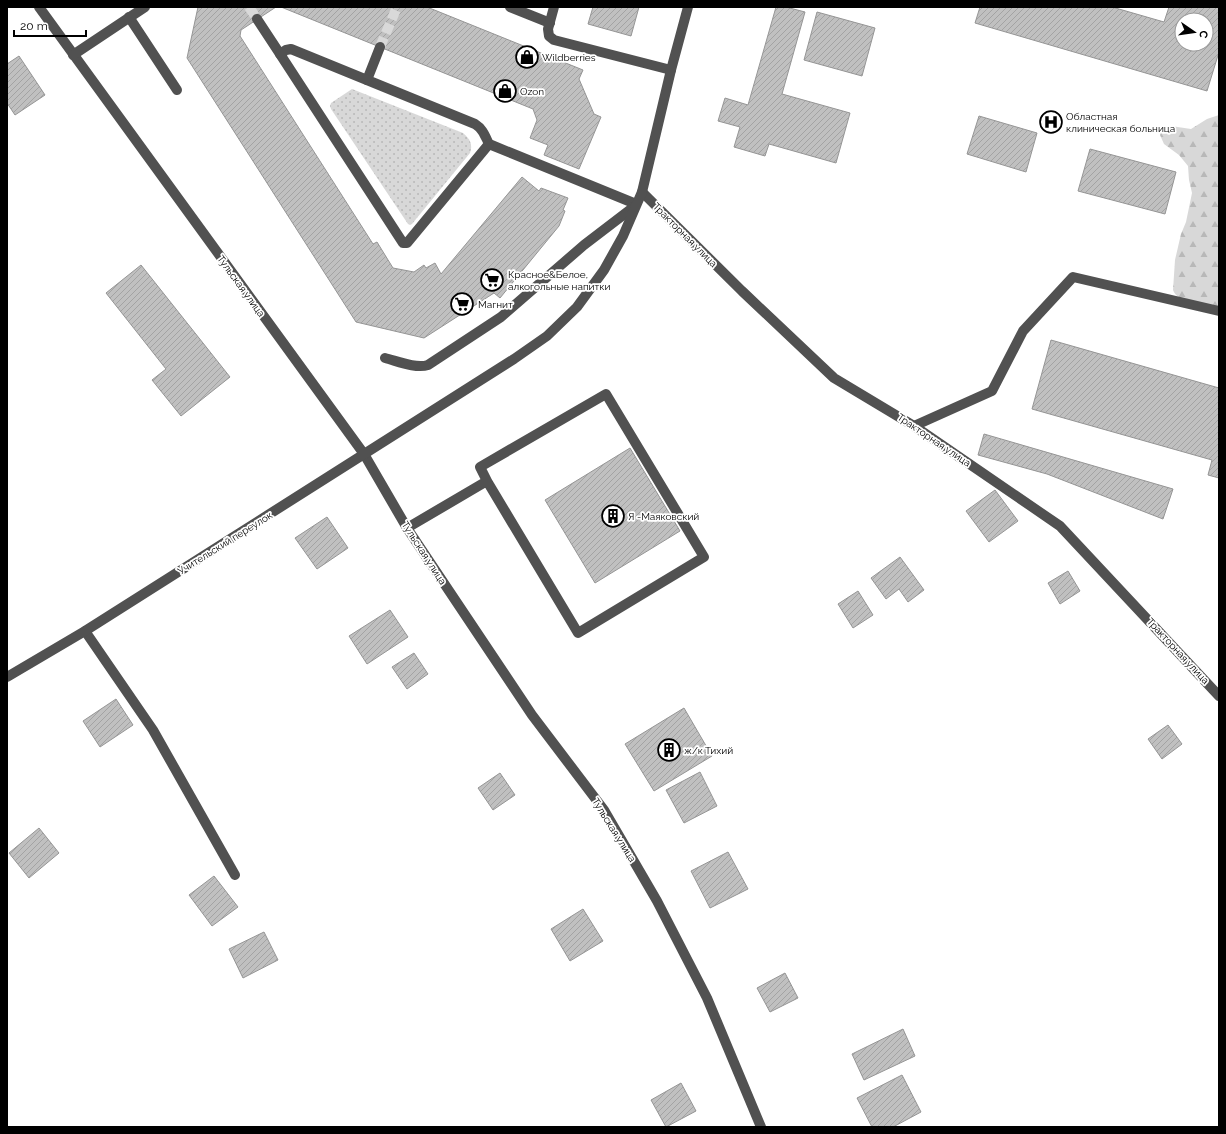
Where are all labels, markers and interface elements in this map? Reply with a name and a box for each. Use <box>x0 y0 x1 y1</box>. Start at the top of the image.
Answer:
scale bar <box>14 12 86 38</box>
north arrow <box>1174 12 1214 52</box>
text: 20 m <box>20 19 48 33</box>
text: С <box>1196 29 1210 40</box>
shop icon: Wildberries <box>514 44 540 70</box>
place label: Wildberries <box>542 52 596 63</box>
shop icon: Ozon <box>492 78 518 104</box>
place label: Ozon <box>520 86 544 97</box>
hospital icon: Областная клиническая больница <box>1038 109 1064 135</box>
place label: Областная клиническая больница <box>1066 111 1175 134</box>
street label: Тракторная улица <box>651 201 719 269</box>
street label: Тульская улица <box>215 253 267 319</box>
supermarket icon: Красное&Белое, алкогольные напитки <box>479 267 505 293</box>
place label: Красное&Белое, алкогольные напитки <box>508 269 610 292</box>
supermarket icon: Магнит <box>449 291 475 317</box>
place label: Магнит <box>478 299 513 310</box>
street label: Тракторная улица <box>895 411 973 469</box>
building icon: Я -Маяковский <box>600 503 626 529</box>
street label: Учительский переулок <box>176 509 274 577</box>
place label: Я -Маяковский <box>628 511 699 522</box>
street label: Тульская улица <box>399 519 449 587</box>
street label: Тракторная улица <box>1145 616 1211 686</box>
building icon: ж/к Тихий <box>656 737 682 763</box>
place label: ж/к Тихий <box>684 745 733 756</box>
street label: Тульская улица <box>590 796 638 864</box>

